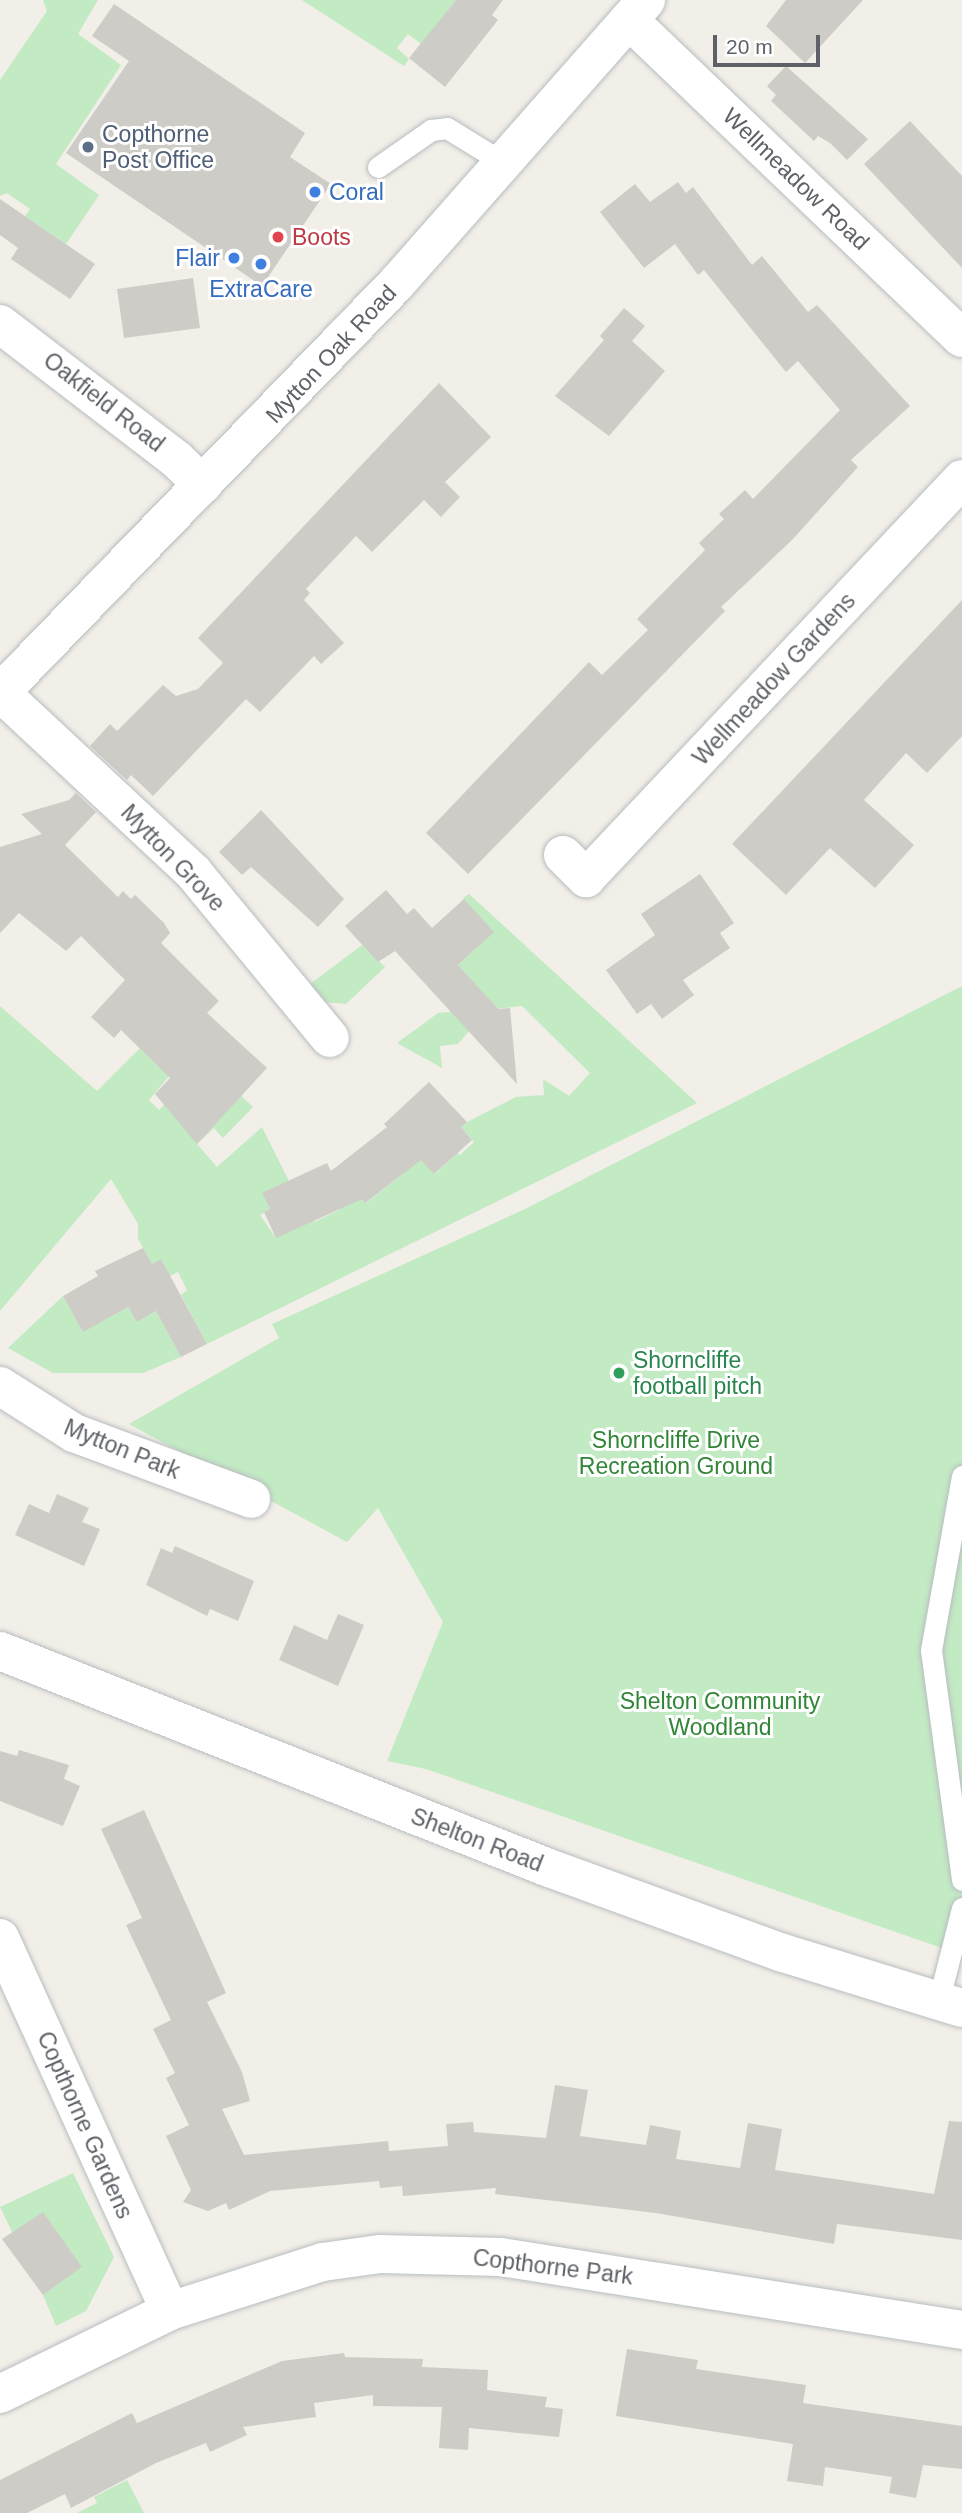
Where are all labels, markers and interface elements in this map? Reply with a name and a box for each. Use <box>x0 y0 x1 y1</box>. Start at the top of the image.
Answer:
scale bar <box>717 21 824 65</box>
text: 20 m <box>726 35 773 58</box>
street label: Wellmeadow Road <box>717 102 875 256</box>
place label: Copthorne Post Office <box>102 120 214 174</box>
marker: Copthorne Post Office <box>80 139 96 155</box>
place label: Coral <box>329 178 384 206</box>
marker: Coral <box>307 184 323 200</box>
place label: Boots <box>292 223 351 251</box>
marker: Boots <box>270 229 286 245</box>
place label: Flair <box>175 244 220 272</box>
marker: Flair <box>226 250 242 266</box>
marker: ExtraCare <box>253 256 269 272</box>
place label: ExtraCare <box>209 275 313 303</box>
street label: Mytton Oak Road <box>260 279 402 429</box>
street label: Oakfield Road <box>38 346 170 458</box>
street label: Wellmeadow Gardens <box>687 587 861 771</box>
street label: Mytton Grove <box>115 799 231 917</box>
place label: Shorncliffe football pitch <box>633 1346 762 1400</box>
marker: Shorncliffe football pitch <box>611 1365 627 1381</box>
street label: Mytton Park <box>60 1413 184 1485</box>
park label: Shorncliffe Drive Recreation Ground <box>579 1426 773 1480</box>
park label: Shelton Community Woodland <box>620 1687 820 1741</box>
street label: Shelton Road <box>407 1802 547 1878</box>
street label: Copthorne Gardens <box>31 2027 139 2223</box>
street label: Copthorne Park <box>471 2243 635 2291</box>

